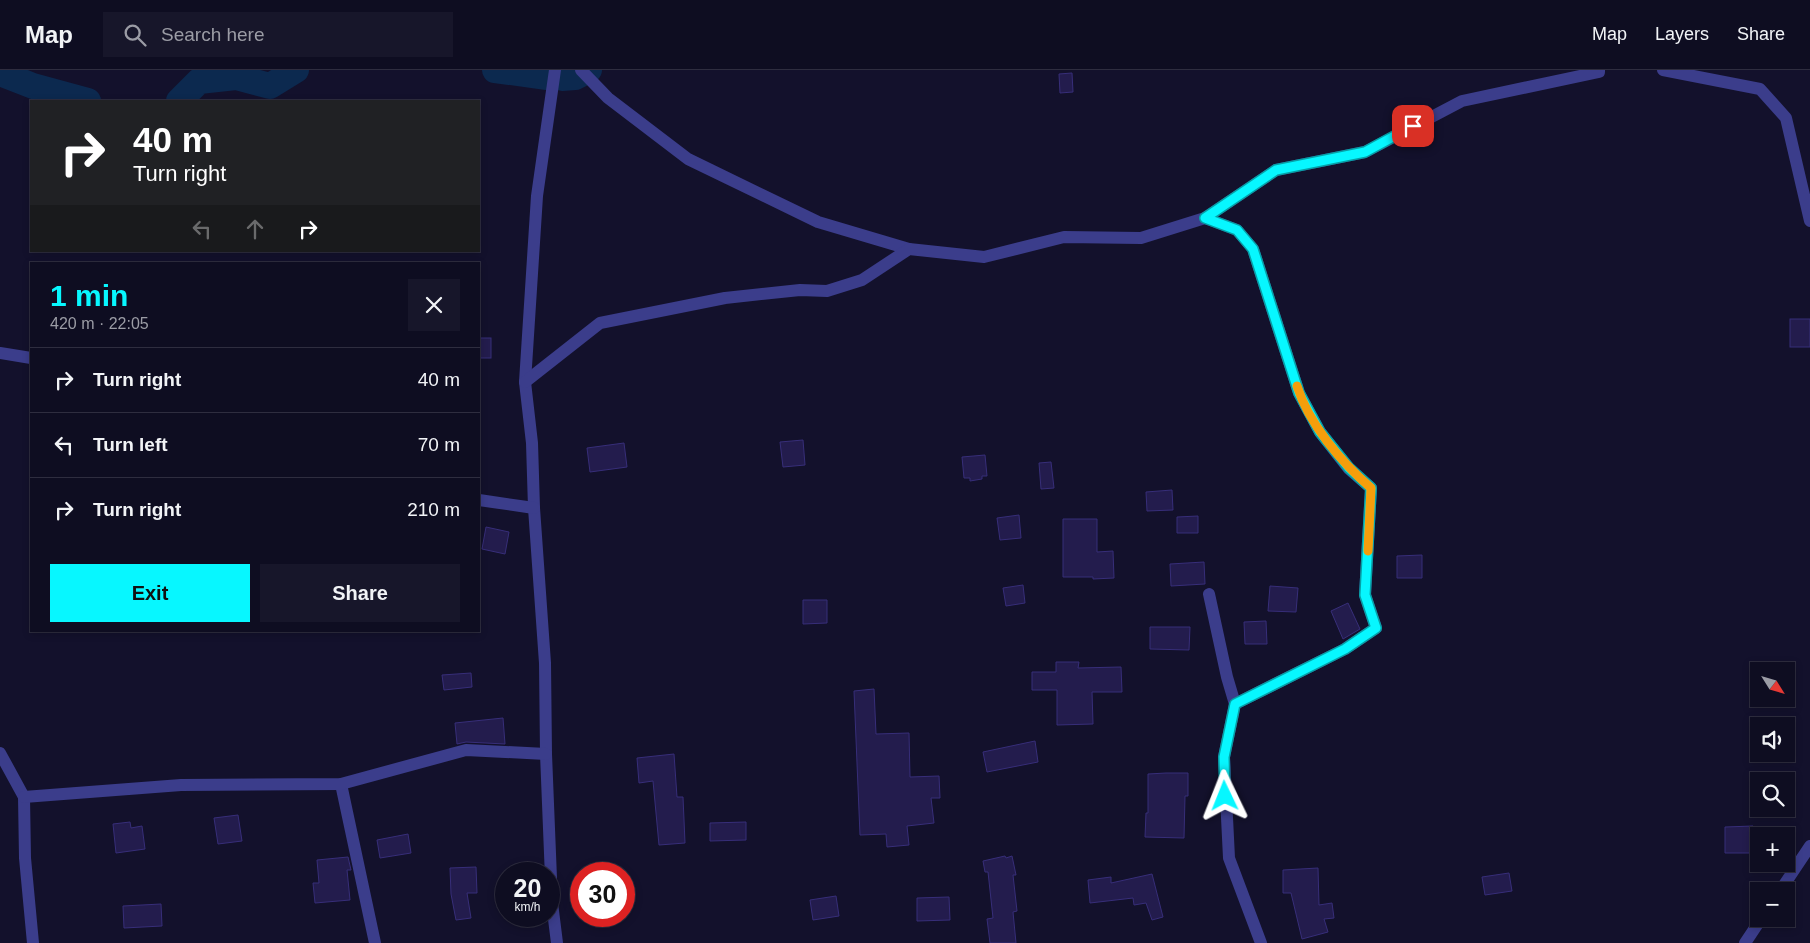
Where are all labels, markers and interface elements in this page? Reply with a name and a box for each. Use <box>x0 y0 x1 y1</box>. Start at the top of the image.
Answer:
search box <box>103 12 453 57</box>
text: Map <box>25 21 73 48</box>
icon: search <box>121 21 149 49</box>
text: Search here <box>161 24 265 45</box>
text: Map <box>1592 24 1627 44</box>
text: Layers <box>1655 24 1709 44</box>
text: Share <box>1737 24 1785 44</box>
pin <box>1392 105 1434 147</box>
icon: arrive <box>1399 112 1427 140</box>
icon: right <box>50 120 115 185</box>
text: 40 m <box>133 120 213 159</box>
text: Turn right <box>133 161 226 186</box>
icon: left <box>188 215 216 243</box>
icon: ahead <box>241 215 269 243</box>
icon: right <box>294 215 322 243</box>
text: 1 min <box>50 279 128 312</box>
button: close <box>408 279 460 331</box>
text: 420 m · 22:05 <box>50 315 149 332</box>
icon: right <box>50 366 78 394</box>
text: Turn right <box>93 369 181 390</box>
text: 40 m <box>418 369 460 390</box>
icon: left <box>50 431 78 459</box>
text: Turn left <box>93 434 168 455</box>
text: 70 m <box>418 434 460 455</box>
icon: right <box>50 496 78 524</box>
text: Turn right <box>93 499 181 520</box>
text: 210 m <box>407 499 460 520</box>
button: Exit <box>50 564 250 622</box>
button: Share <box>260 564 460 622</box>
north arrow <box>1750 662 1795 708</box>
map controls <box>1750 662 1795 927</box>
button: sound <box>1750 717 1795 762</box>
position arrow <box>1198 769 1250 821</box>
button: search <box>1750 772 1795 817</box>
button: + <box>1750 827 1795 872</box>
speed limit sign: 30 <box>570 862 635 927</box>
text: 20 <box>514 874 541 902</box>
button: − <box>1750 882 1795 927</box>
text: km/h <box>514 900 541 914</box>

